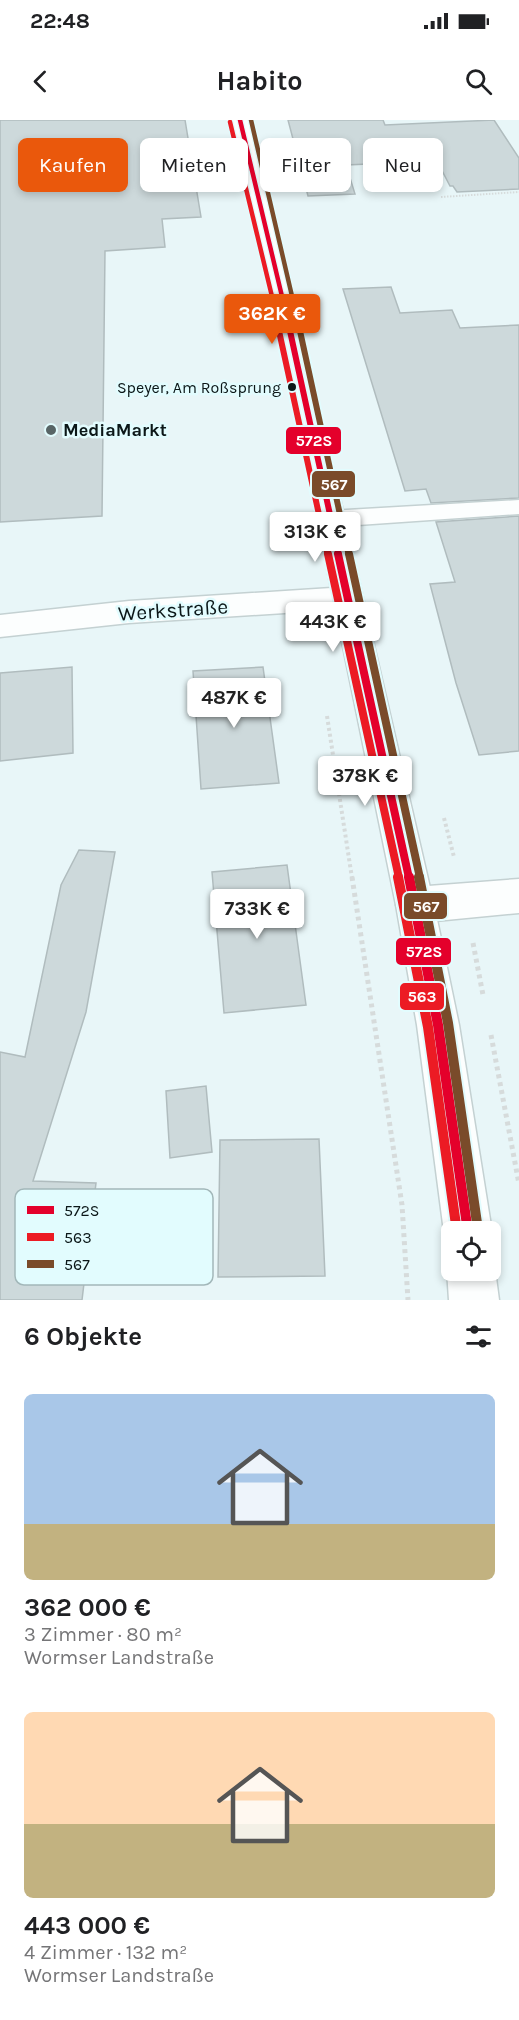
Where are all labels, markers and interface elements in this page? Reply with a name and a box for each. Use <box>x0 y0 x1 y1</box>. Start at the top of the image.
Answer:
text: 22:48 <box>30 8 90 34</box>
icon: back <box>24 65 57 98</box>
text: Habito <box>216 65 303 97</box>
icon: search <box>462 65 495 98</box>
chip: Kaufen <box>18 138 128 192</box>
chip: Mieten <box>140 138 248 192</box>
chip: Filter <box>260 138 351 192</box>
chip: Neu <box>363 138 443 192</box>
pin: 362K € <box>223 294 321 345</box>
text: 362K € <box>238 302 306 325</box>
place label: Speyer, Am Roßsprung <box>117 378 281 397</box>
marker: Speyer, Am Roßsprung <box>286 381 298 393</box>
place label: MediaMarkt <box>63 419 167 441</box>
marker: MediaMarkt <box>44 423 58 437</box>
line badge: 572S <box>285 426 342 455</box>
text: 572S <box>295 431 333 450</box>
line badge: 567 <box>311 470 356 498</box>
text: 567 <box>321 475 348 494</box>
pin: 313K € <box>266 512 364 563</box>
text: 313K € <box>284 520 346 543</box>
street label: Werkstraße <box>117 594 229 626</box>
pin: 443K € <box>284 602 382 653</box>
text: 443K € <box>299 610 367 633</box>
pin: 487K € <box>185 678 283 729</box>
text: 487K € <box>201 686 267 709</box>
pin: 378K € <box>316 756 414 807</box>
text: 378K € <box>332 764 398 787</box>
pin: 733K € <box>208 889 306 940</box>
line badge: 567 <box>403 892 448 920</box>
text: 733K € <box>224 897 290 920</box>
text: 567 <box>413 897 440 916</box>
line badge: 572S <box>395 937 452 966</box>
text: 572S <box>405 942 443 961</box>
line badge: 563 <box>399 982 445 1011</box>
text: 563 <box>408 987 437 1006</box>
legend <box>15 1189 213 1285</box>
text: 572S <box>64 1201 100 1220</box>
map controls <box>441 1221 501 1281</box>
button: locate <box>441 1221 501 1281</box>
text: 563 <box>64 1228 92 1247</box>
text: 567 <box>64 1255 90 1274</box>
icon: filters <box>462 1320 495 1353</box>
text: 6 Objekte <box>24 1321 142 1352</box>
icon: home <box>206 1433 314 1541</box>
text: 362 000 € <box>24 1592 151 1623</box>
text: 3 Zimmer · 80 m² <box>24 1623 182 1646</box>
text: Wormser Landstraße <box>24 1646 214 1669</box>
icon: home <box>206 1751 314 1859</box>
text: 443 000 € <box>24 1910 150 1941</box>
text: 4 Zimmer · 132 m² <box>24 1941 187 1964</box>
text: Wormser Landstraße <box>24 1964 214 1987</box>

